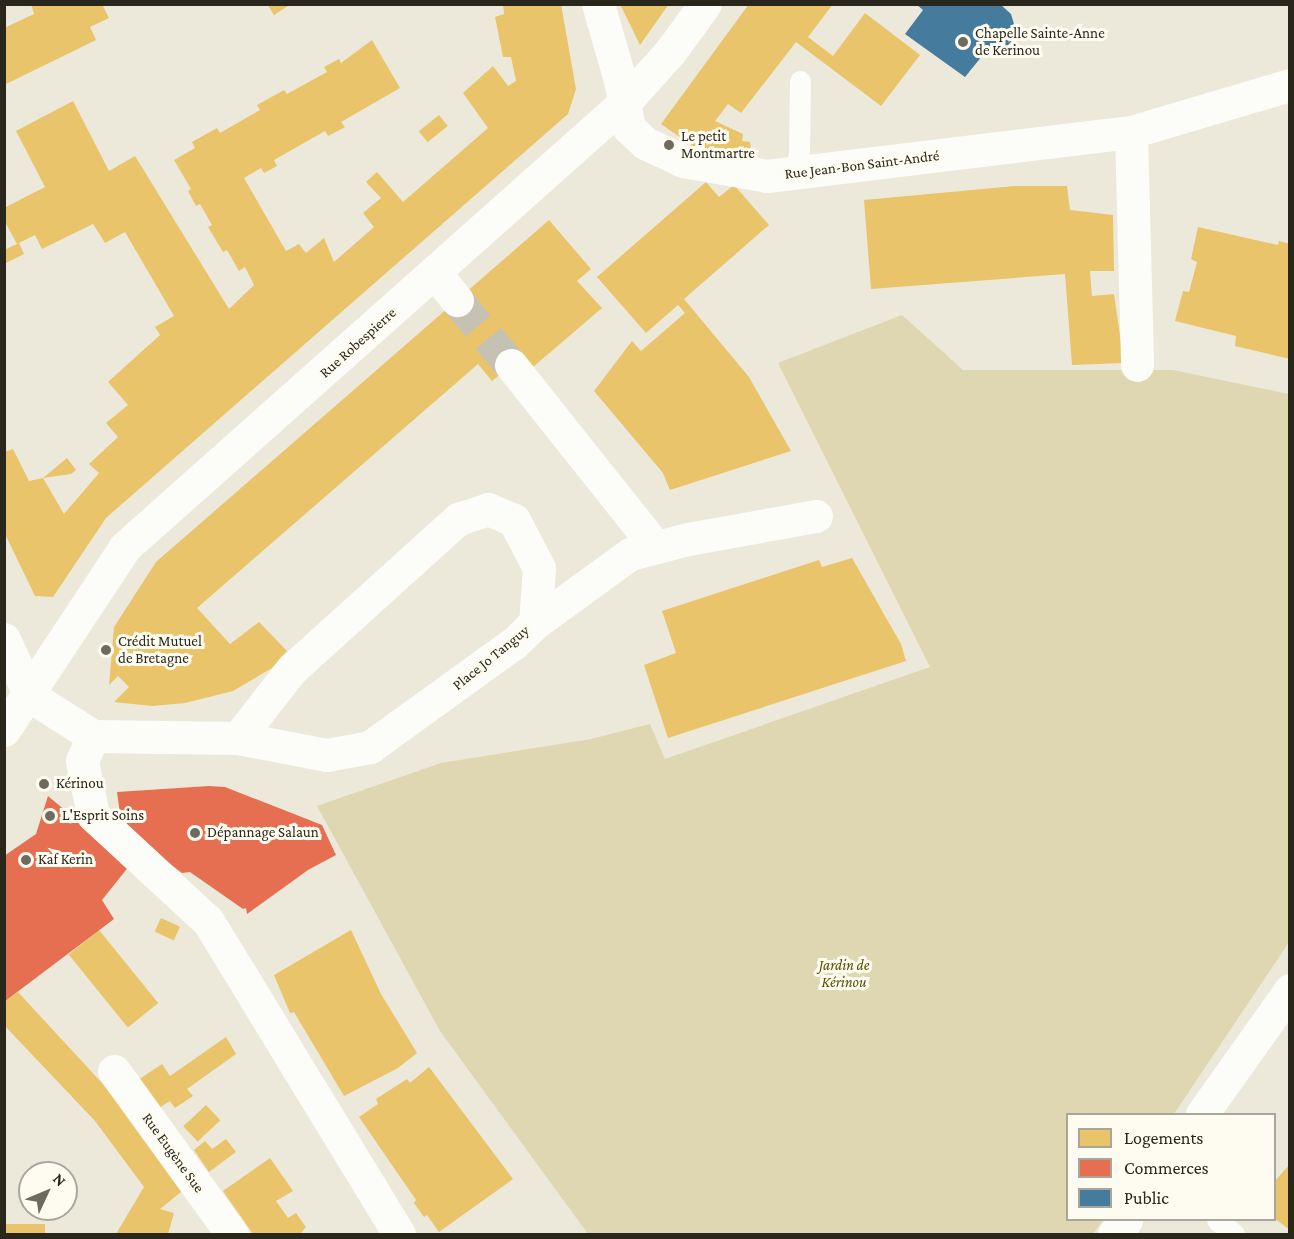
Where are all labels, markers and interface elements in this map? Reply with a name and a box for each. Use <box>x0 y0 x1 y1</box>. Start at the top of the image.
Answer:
place label: Chapelle Sainte-Anne de Kerinou <box>975 24 1105 59</box>
marker: Chapelle Sainte-Anne de Kerinou <box>956 35 970 49</box>
place label: Le petit Montmartre <box>681 127 755 162</box>
marker: Le petit Montmartre <box>662 138 676 152</box>
street label: Rue Jean-Bon Saint-André <box>784 147 940 183</box>
street label: Rue Robespierre <box>316 304 400 382</box>
street label: Place Jo Tanguy <box>449 622 533 694</box>
place label: Crédit Mutuel de Bretagne <box>118 632 202 667</box>
marker: Crédit Mutuel de Bretagne <box>99 643 113 657</box>
place label: Kérinou <box>56 775 104 793</box>
marker: Kérinou <box>37 777 51 791</box>
place label: L'Esprit Soins <box>62 807 144 825</box>
marker: L'Esprit Soins <box>43 809 57 823</box>
place label: Dépannage Salaun <box>207 824 319 842</box>
marker: Dépannage Salaun <box>188 826 202 840</box>
place label: Kaf Kerin <box>38 851 93 869</box>
marker: Kaf Kerin <box>19 853 33 867</box>
park label: Jardin de Kérinou <box>819 956 869 991</box>
street label: Rue Eugène Sue <box>138 1110 208 1196</box>
legend <box>1066 1113 1276 1221</box>
text: Logements <box>1124 1128 1203 1148</box>
text: Commerces <box>1124 1158 1209 1178</box>
north arrow <box>18 1161 78 1221</box>
text: N <box>50 1170 70 1189</box>
text: Public <box>1124 1188 1169 1208</box>

